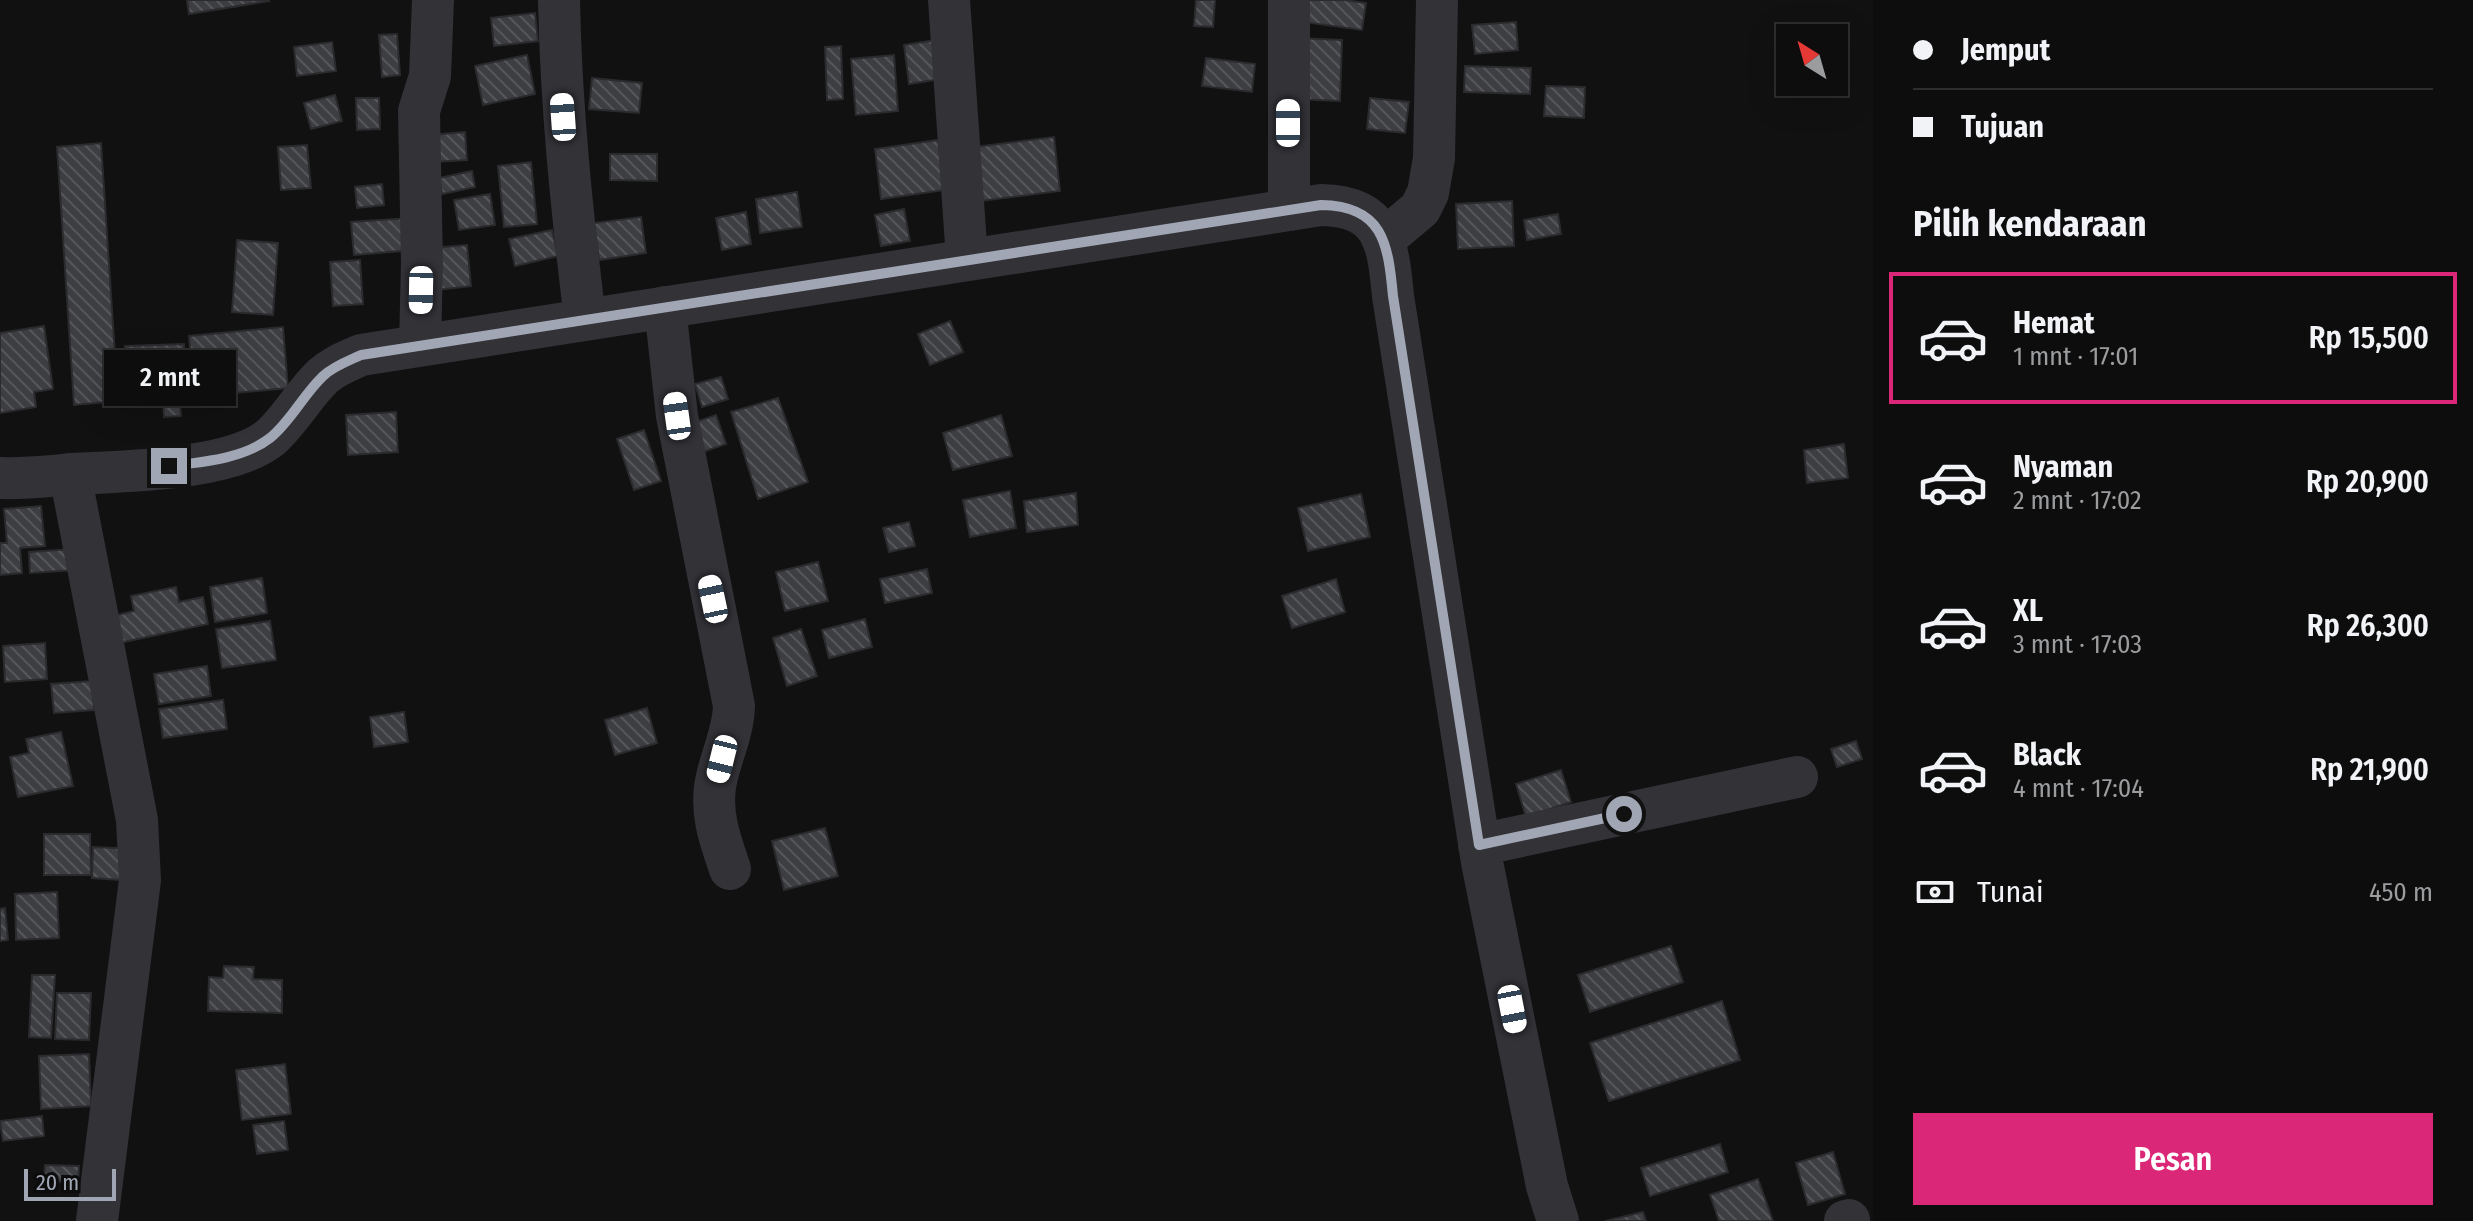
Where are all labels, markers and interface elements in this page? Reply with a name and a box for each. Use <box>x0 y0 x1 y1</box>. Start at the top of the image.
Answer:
north arrow <box>1776 24 1848 96</box>
map controls <box>1776 24 1848 96</box>
text: Jemput <box>1961 32 2050 68</box>
car <box>549 92 577 142</box>
car <box>1276 99 1300 147</box>
text: Tujuan <box>1961 109 2044 145</box>
text: Pilih kendaraan <box>1913 202 2147 246</box>
car <box>409 266 433 314</box>
icon: car <box>1917 302 1989 374</box>
text: Hemat <box>2013 305 2095 341</box>
text: Rp 15,500 <box>2309 320 2429 356</box>
text: 1 mnt · 17:01 <box>2013 341 2138 372</box>
callout: 2 mnt <box>103 350 235 406</box>
text: 2 mnt <box>140 362 200 393</box>
car <box>662 391 692 441</box>
icon: car <box>1917 446 1989 518</box>
route end <box>151 448 187 484</box>
text: Nyaman <box>2013 449 2113 485</box>
text: Rp 20,900 <box>2306 464 2429 500</box>
text: 2 mnt · 17:02 <box>2013 485 2141 516</box>
car <box>696 573 730 625</box>
icon: car <box>1917 590 1989 662</box>
text: XL <box>2013 593 2043 629</box>
text: Rp 26,300 <box>2307 608 2429 644</box>
text: 3 mnt · 17:03 <box>2013 629 2142 660</box>
car <box>705 733 739 785</box>
icon: car <box>1917 734 1989 806</box>
text: Black <box>2013 737 2081 773</box>
text: Rp 21,900 <box>2310 752 2429 788</box>
text: 4 mnt · 17:04 <box>2013 773 2144 804</box>
route start <box>1606 796 1642 832</box>
icon: cash <box>1913 870 1957 914</box>
text: Tunai <box>1977 874 2043 910</box>
text: 450 m <box>2369 877 2433 908</box>
car <box>1496 983 1528 1035</box>
button: Pesan <box>1913 1113 2433 1205</box>
scale bar <box>24 1165 116 1201</box>
text: 20 m <box>36 1169 79 1196</box>

